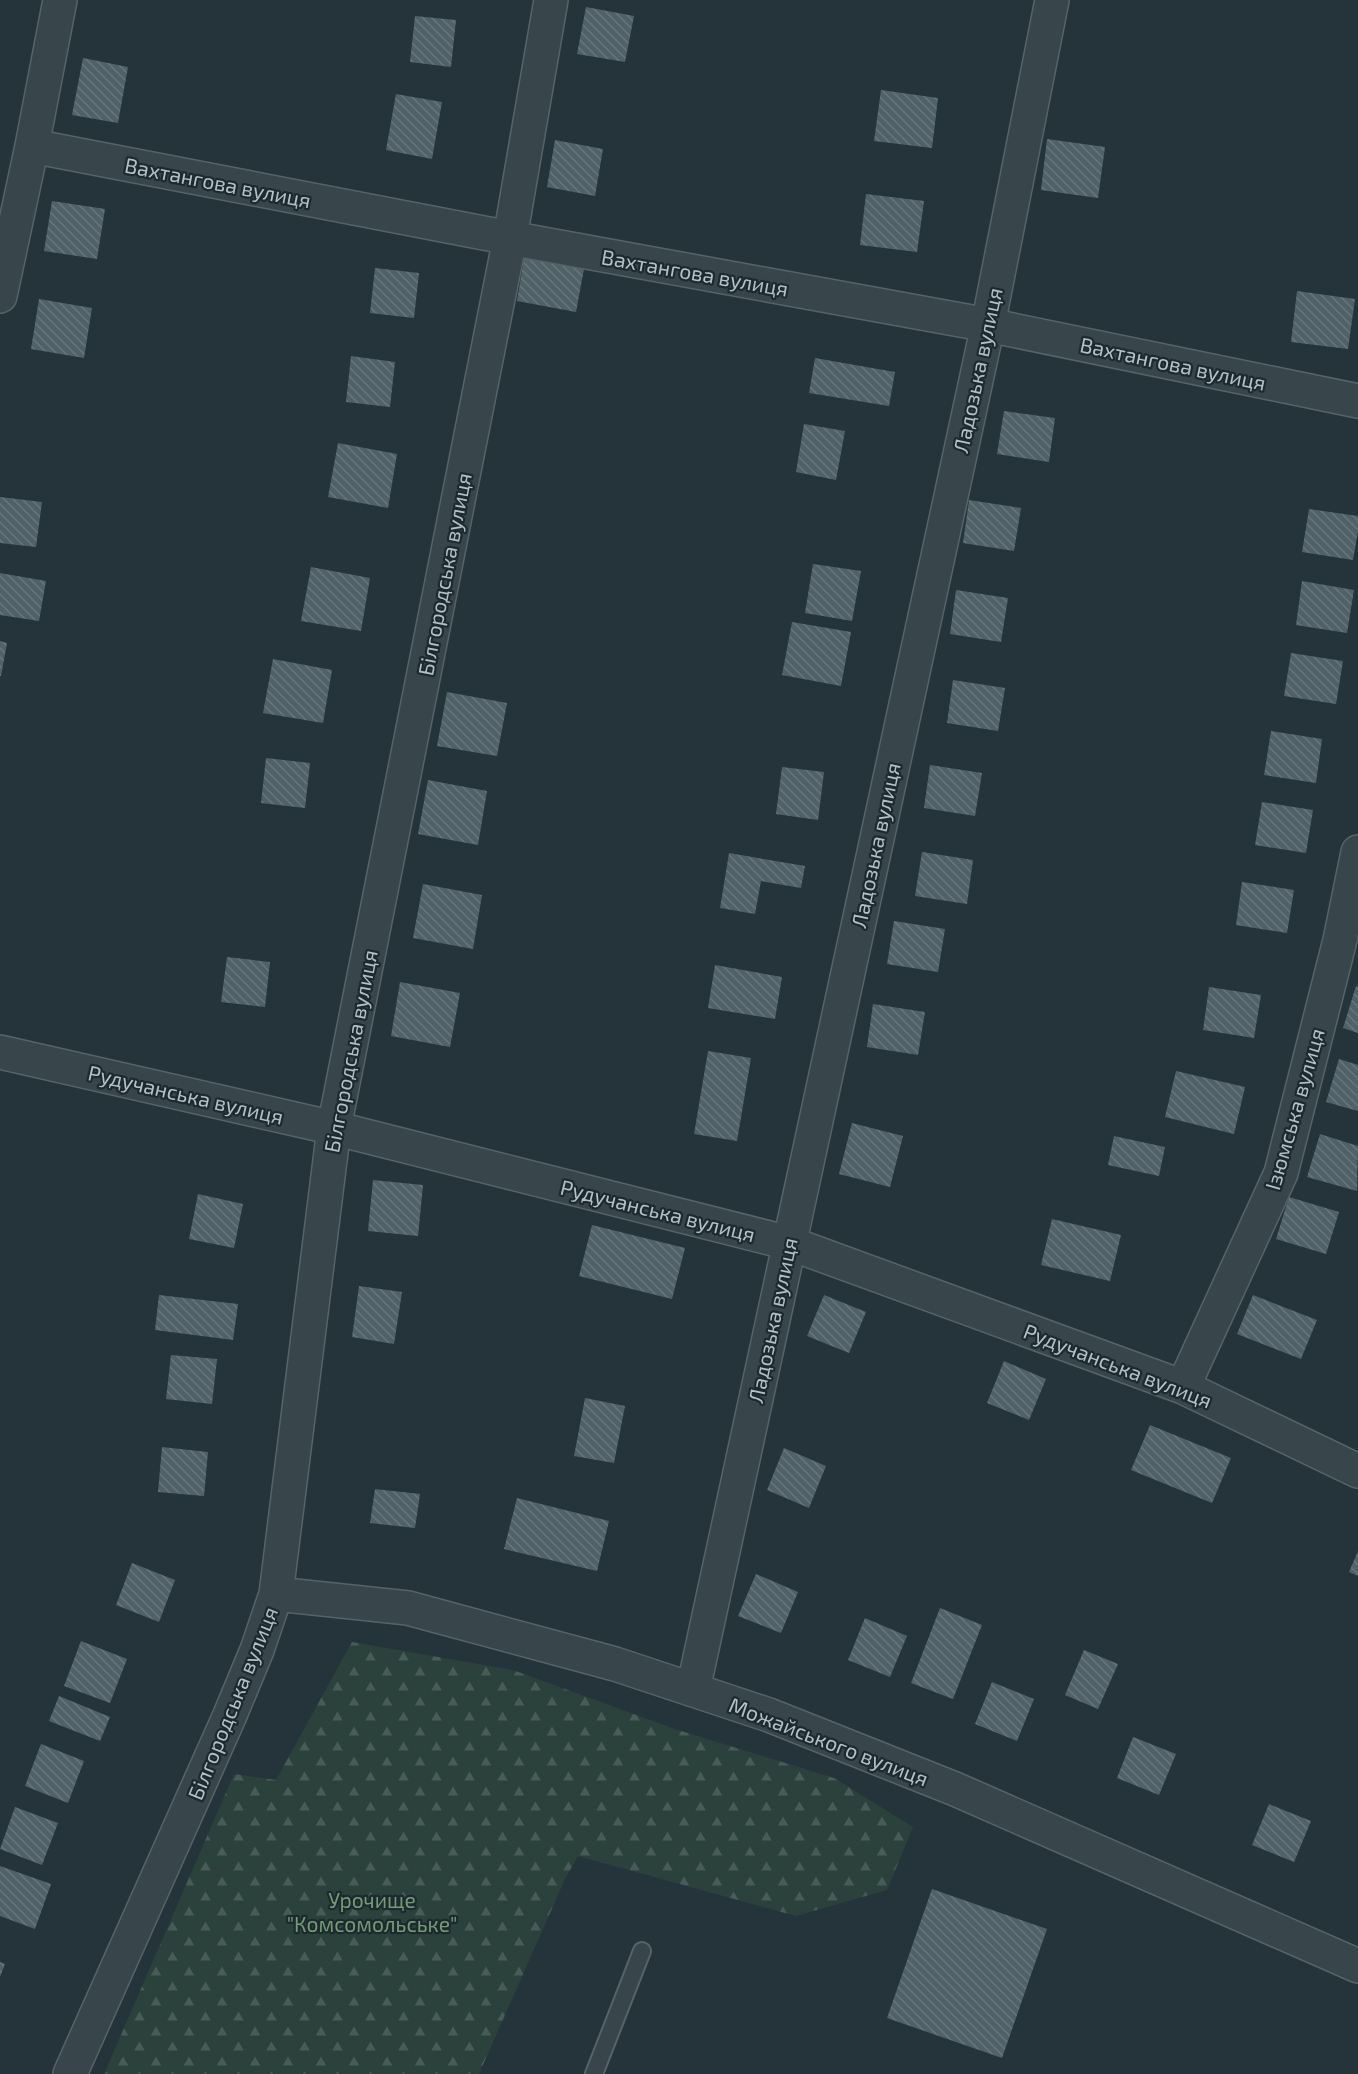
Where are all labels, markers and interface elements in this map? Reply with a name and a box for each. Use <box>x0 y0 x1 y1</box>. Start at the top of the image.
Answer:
street label: Вахтангова вулиця <box>123 152 313 213</box>
street label: Вахтангова вулиця <box>599 243 790 302</box>
street label: Ладозька вулиця <box>947 285 1008 455</box>
street label: Вахтангова вулиця <box>1078 331 1268 396</box>
street label: Білгородська вулиця <box>412 470 477 678</box>
street label: Ладозька вулиця <box>845 760 906 930</box>
street label: Білгородська вулиця <box>318 947 383 1155</box>
street label: Ізюмська вулиця <box>1259 1025 1330 1193</box>
street label: Рудучанська вулиця <box>86 1059 286 1130</box>
street label: Рудучанська вулиця <box>558 1174 758 1247</box>
street label: Ладозька вулиця <box>742 1235 803 1405</box>
street label: Рудучанська вулиця <box>1020 1318 1216 1413</box>
street label: Білгородська вулиця <box>182 1603 283 1804</box>
street label: Можайського вулиця <box>726 1691 932 1791</box>
park label: Урочище "Комсомольське" <box>287 1887 457 1936</box>

